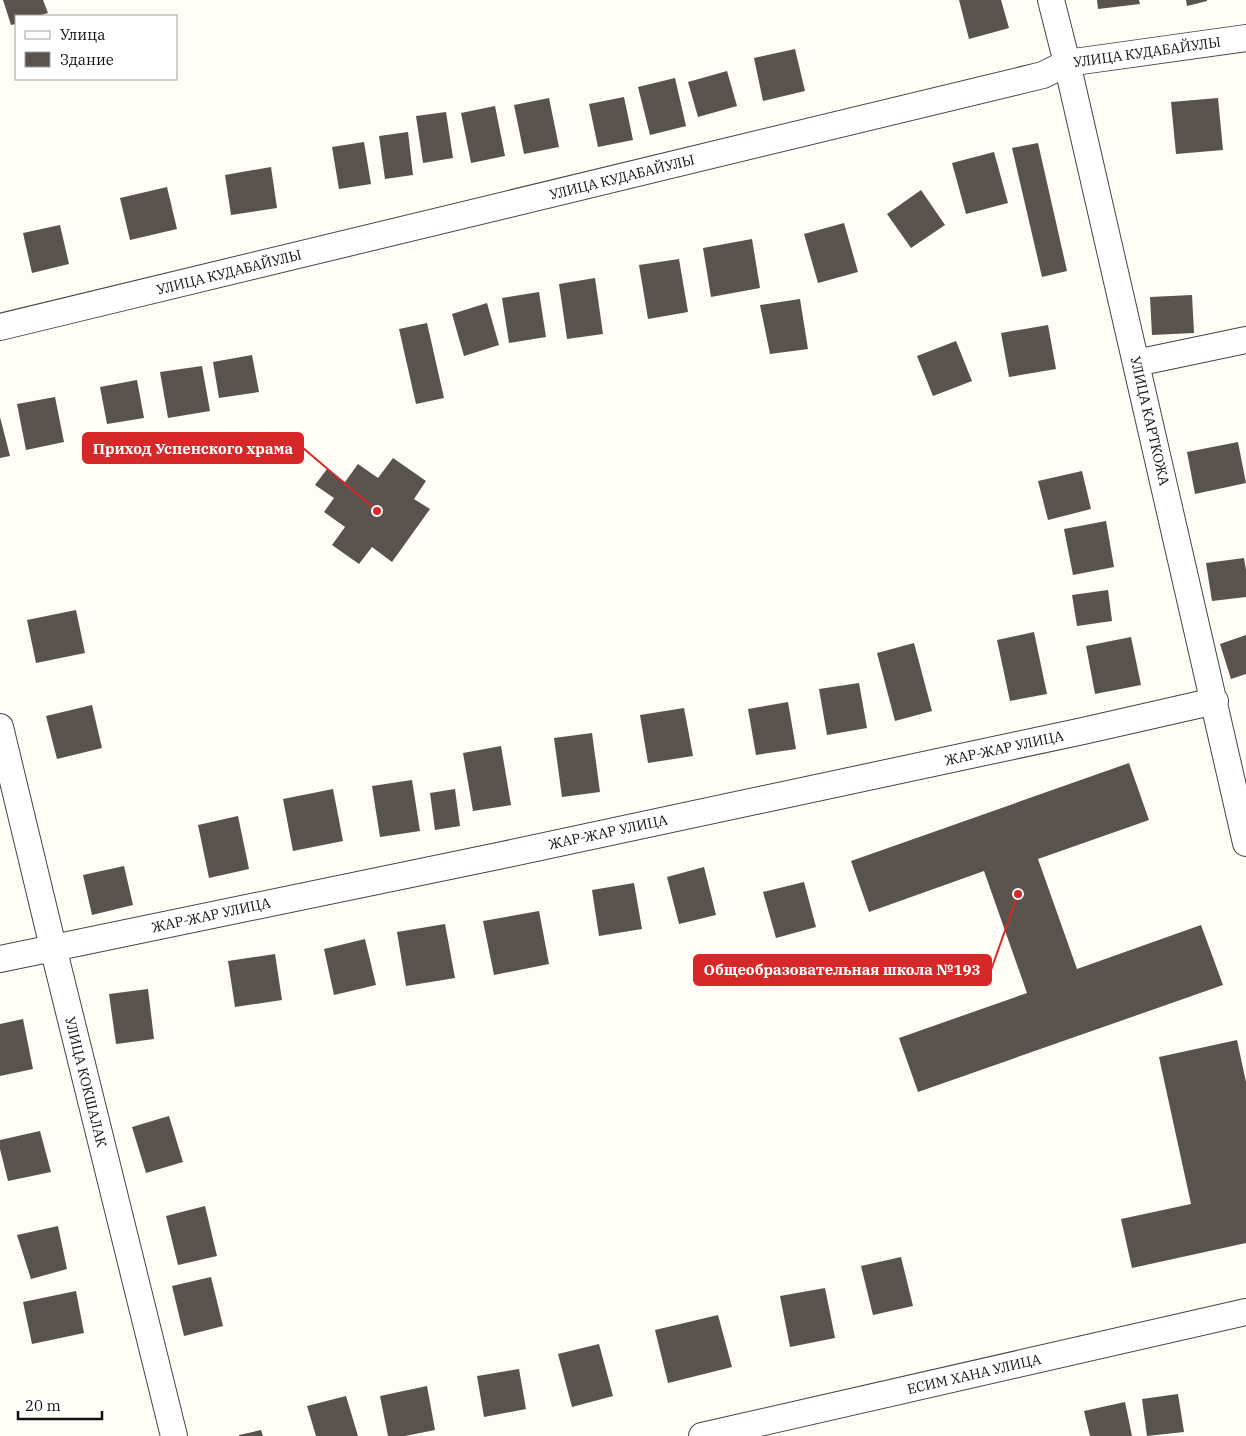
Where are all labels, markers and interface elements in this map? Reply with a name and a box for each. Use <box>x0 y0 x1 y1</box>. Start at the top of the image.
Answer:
legend <box>15 15 178 80</box>
text: Улица <box>60 25 105 44</box>
street label: УЛИЦА КУДАБАЙУЛЫ <box>1072 33 1222 71</box>
text: Здание <box>60 50 114 69</box>
street label: УЛИЦА КУДАБАЙУЛЫ <box>548 150 696 204</box>
street label: УЛИЦА КУДАБАЙУЛЫ <box>155 245 303 299</box>
street label: УЛИЦА КАРТКОЖА <box>1126 355 1174 488</box>
callout: Приход Успенского храма <box>83 433 303 463</box>
text: Приход Успенского храма <box>93 439 294 458</box>
street label: ЖАР-ЖАР УЛИЦА <box>943 727 1066 769</box>
street label: ЖАР-ЖАР УЛИЦА <box>547 811 670 853</box>
street label: ЖАР-ЖАР УЛИЦА <box>150 894 273 936</box>
callout: Общеобразовательная школа №193 <box>694 955 991 985</box>
text: Общеобразовательная школа №193 <box>703 960 981 979</box>
street label: УЛИЦА КОКШАЛАК <box>61 1015 111 1150</box>
street label: ЕСИМ ХАНА УЛИЦА <box>905 1350 1043 1398</box>
scale bar <box>18 1388 101 1420</box>
text: 20 m <box>25 1396 61 1415</box>

